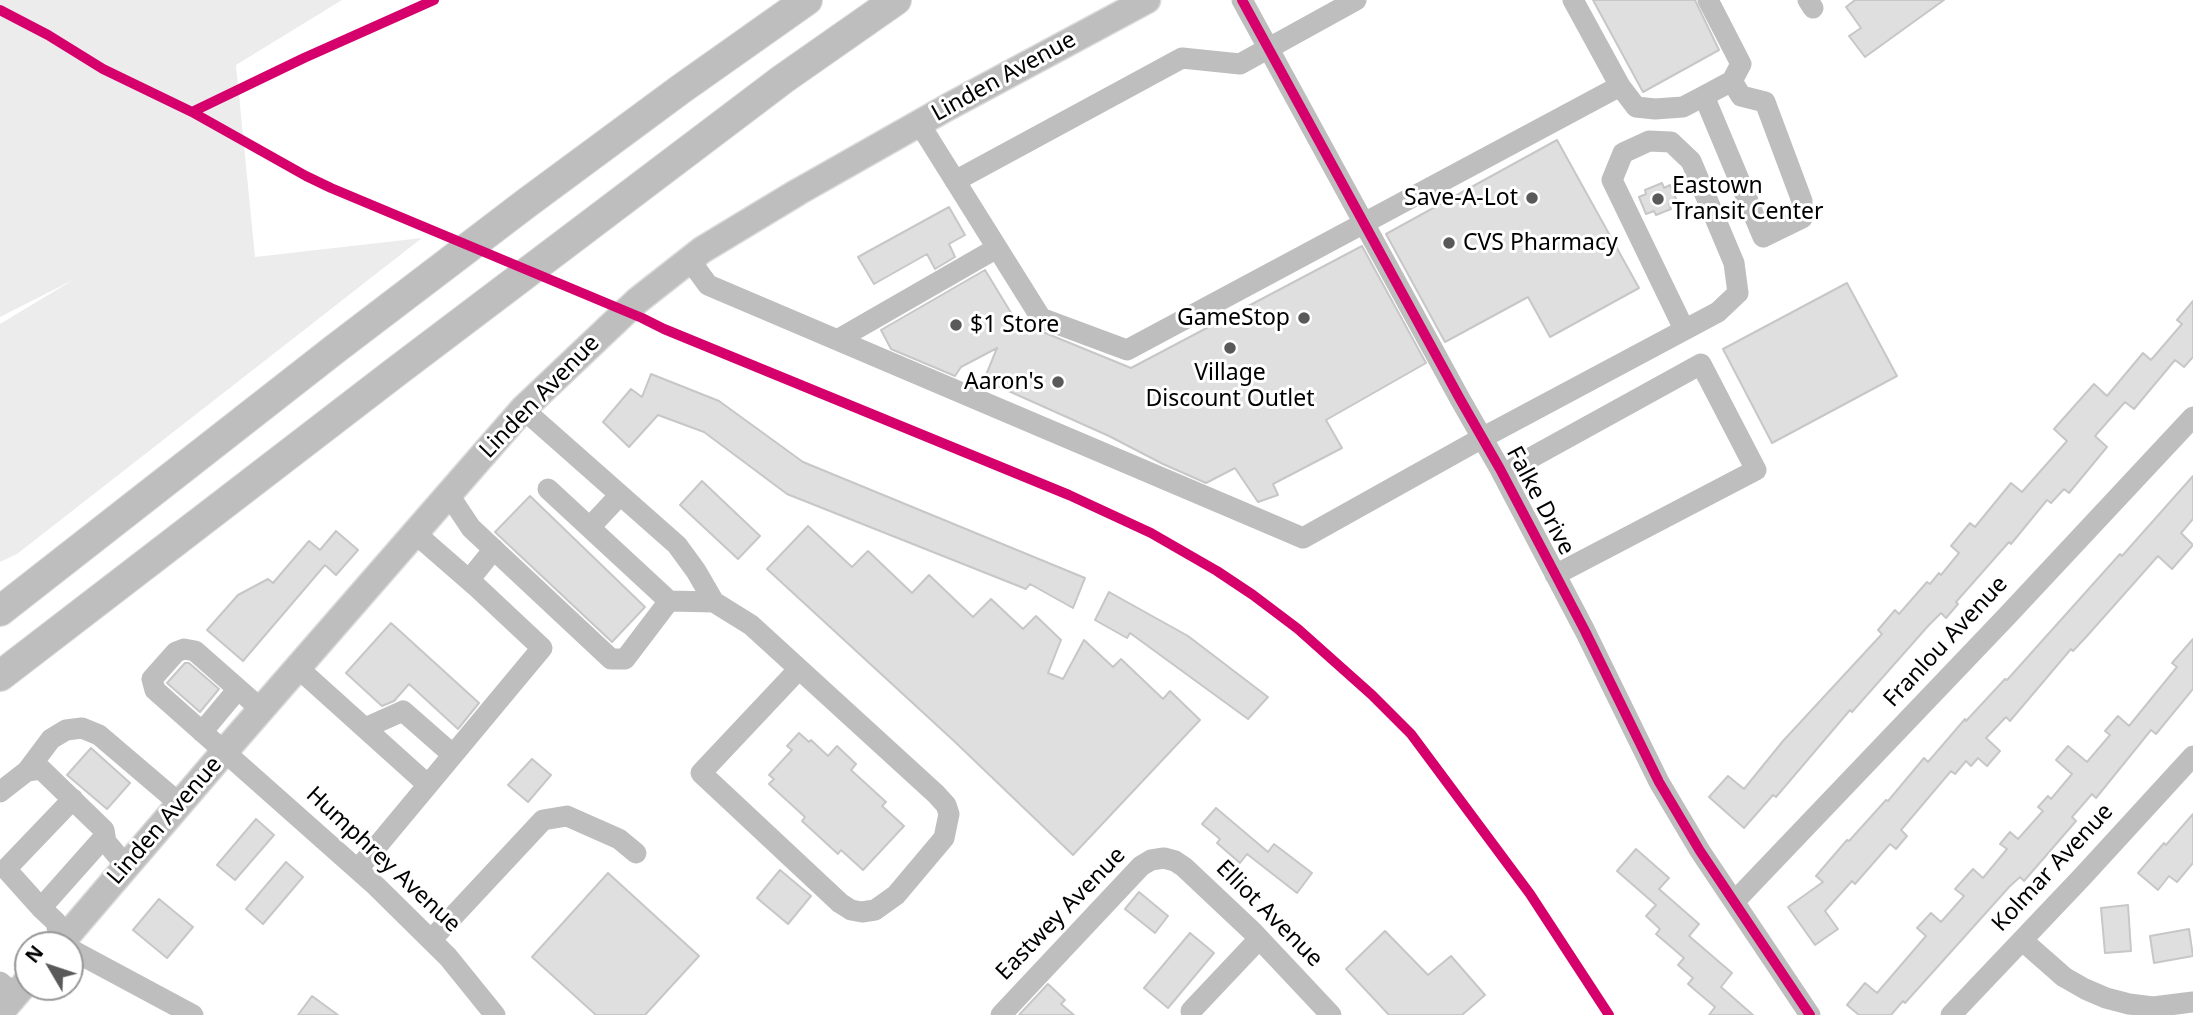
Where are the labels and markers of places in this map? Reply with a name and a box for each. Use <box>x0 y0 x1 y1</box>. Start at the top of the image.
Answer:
place label: Eastown Transit Center <box>1672 172 1824 226</box>
place label: Save-A-Lot <box>1404 184 1518 212</box>
marker: Save-A-Lot <box>1524 190 1540 206</box>
marker: Eastown Transit Center <box>1650 191 1666 207</box>
place label: CVS Pharmacy <box>1463 229 1618 257</box>
marker: CVS Pharmacy <box>1441 235 1457 251</box>
place label: GameStop <box>1177 304 1290 332</box>
marker: GameStop <box>1296 310 1312 326</box>
place label: $1 Store <box>970 311 1059 339</box>
marker: $1 Store <box>948 317 964 333</box>
marker: Village Discount Outlet <box>1222 340 1238 356</box>
place label: Village Discount Outlet <box>1145 359 1315 413</box>
place label: Aaron's <box>964 368 1044 396</box>
marker: Aaron's <box>1050 374 1066 390</box>

